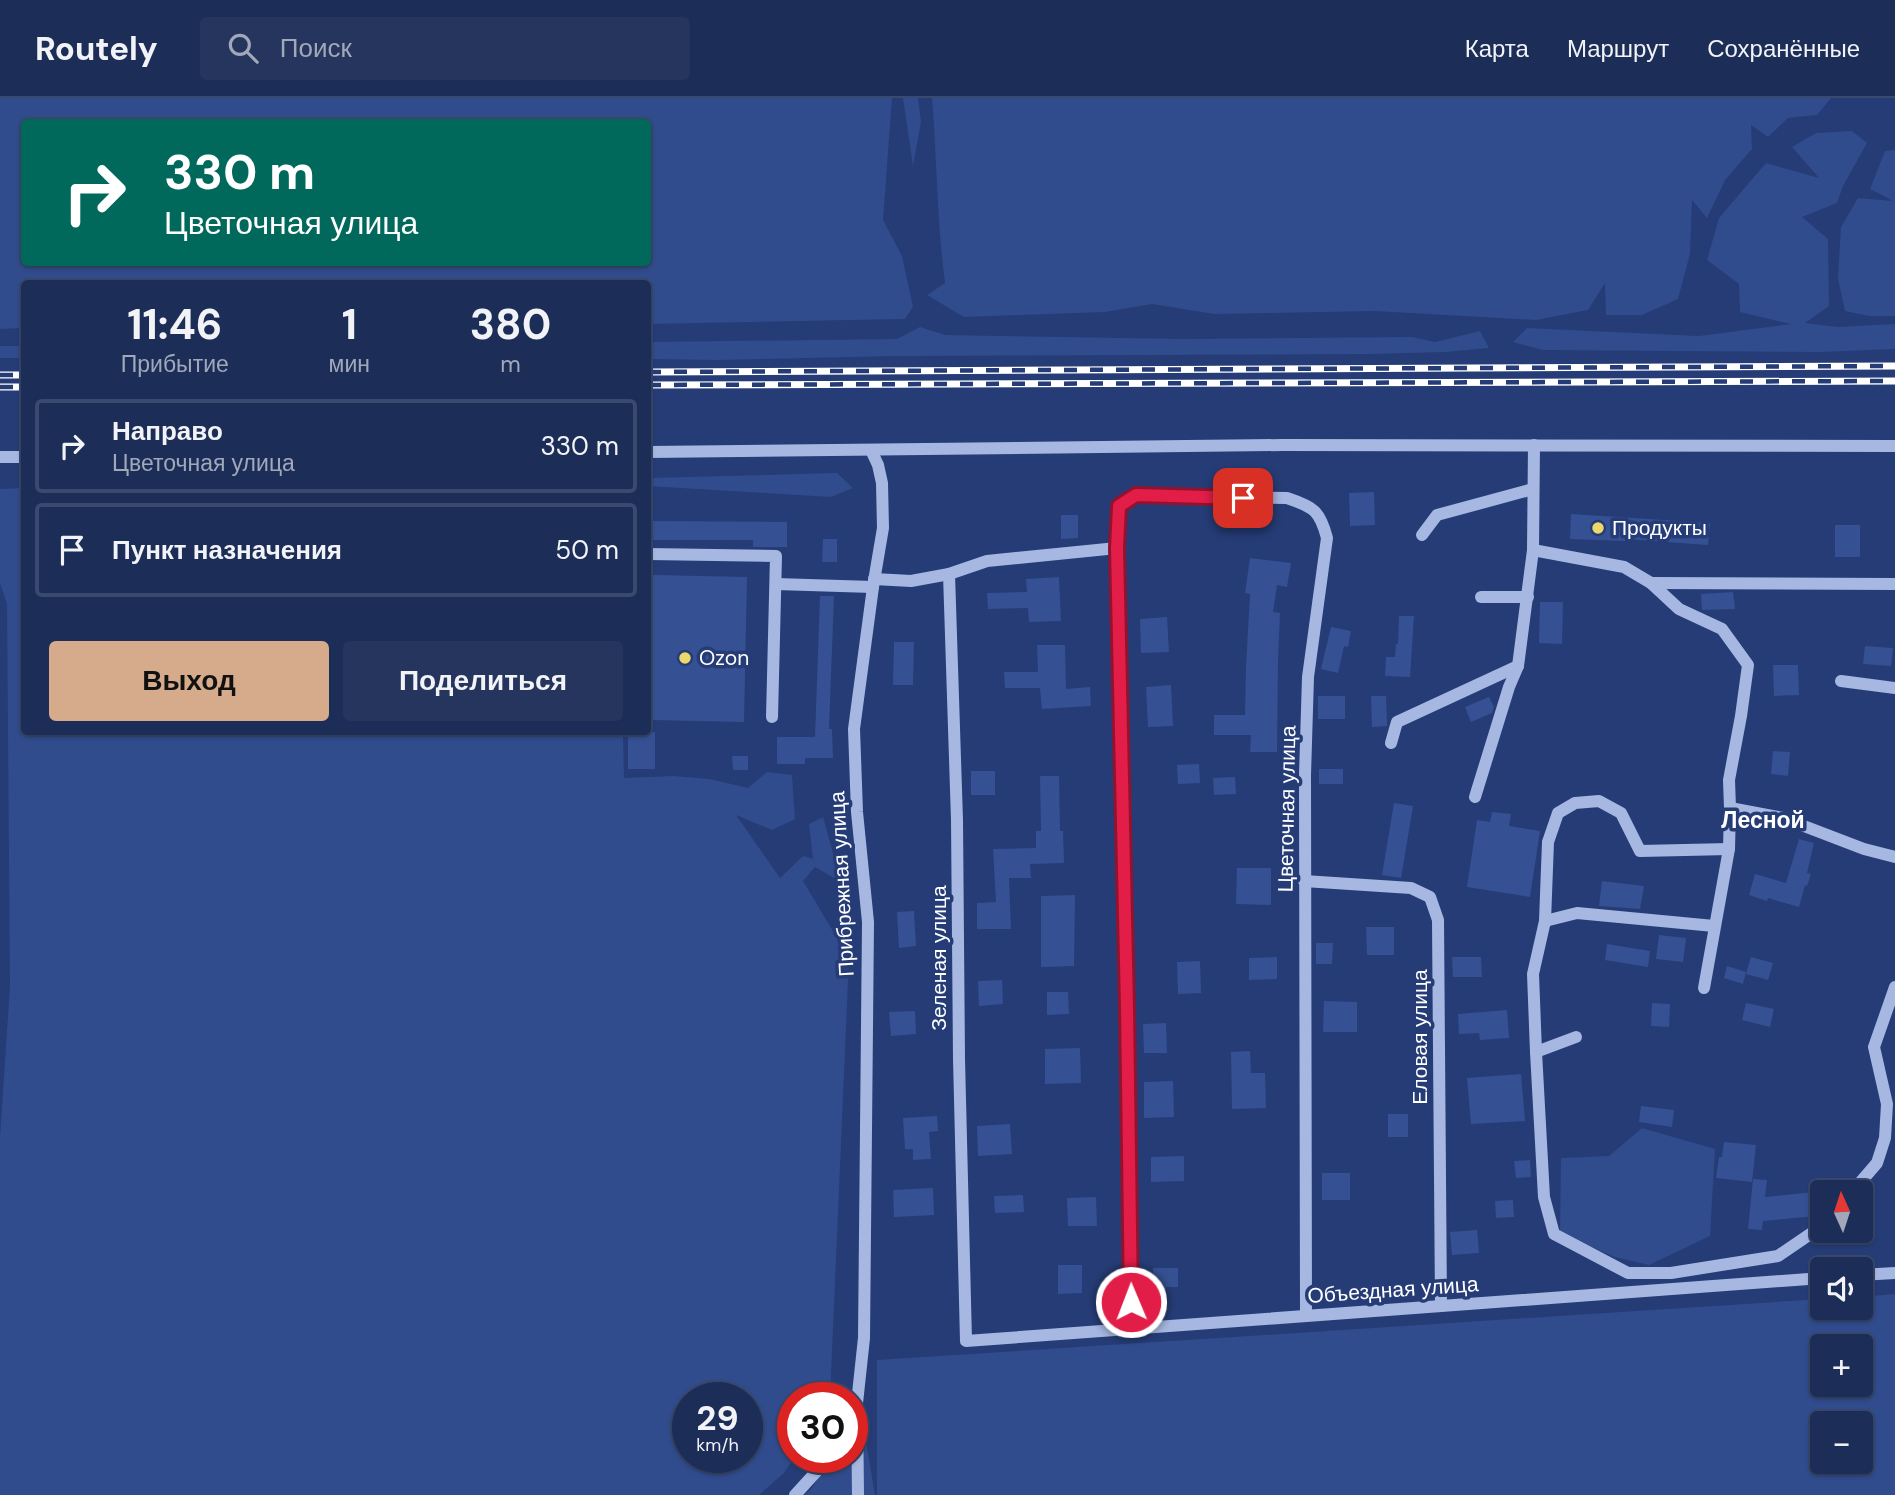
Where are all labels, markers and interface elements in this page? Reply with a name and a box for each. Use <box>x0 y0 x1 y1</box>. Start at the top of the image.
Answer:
search box <box>200 17 690 80</box>
text: Routely <box>35 27 158 70</box>
icon: search <box>224 29 262 67</box>
text: Поиск <box>280 31 352 65</box>
text: Карта <box>1465 33 1529 64</box>
text: Маршрут <box>1567 33 1669 64</box>
text: Сохранённые <box>1707 33 1860 64</box>
text: 330 m <box>164 140 315 204</box>
icon: right <box>49 147 140 238</box>
text: Цветочная улица <box>164 202 418 244</box>
text: 11:46 <box>127 297 222 352</box>
text: 1 <box>342 297 357 352</box>
text: 380 <box>470 297 551 352</box>
text: Прибытие <box>121 349 229 379</box>
text: мин <box>329 349 370 379</box>
text: m <box>500 349 521 379</box>
text: Направо <box>112 414 223 448</box>
icon: right <box>53 427 91 465</box>
text: 330 m <box>540 429 619 463</box>
text: Цветочная улица <box>112 448 295 478</box>
pin <box>1213 468 1273 528</box>
icon: arrive <box>1224 479 1262 517</box>
place label: Продукты <box>1612 514 1707 542</box>
marker: Продукты <box>1590 520 1606 536</box>
icon: arrive <box>53 531 91 569</box>
text: Пункт назначения <box>112 533 342 567</box>
text: 50 m <box>555 533 619 567</box>
button: Выход <box>49 641 329 721</box>
button: Поделиться <box>343 641 623 721</box>
place label: Ozon <box>699 644 749 672</box>
marker: Ozon <box>677 650 693 666</box>
street label: Цветочная улица <box>1272 725 1302 893</box>
street label: Прибрежная улица <box>823 790 861 977</box>
district label: Лесной <box>1721 805 1805 835</box>
street label: Зеленая улица <box>925 885 953 1031</box>
street label: Еловая улица <box>1406 969 1434 1105</box>
north arrow <box>1810 1180 1872 1242</box>
map controls <box>1810 1180 1873 1474</box>
button: sound <box>1810 1257 1873 1320</box>
position arrow <box>1094 1265 1168 1339</box>
street label: Объездная улица <box>1307 1270 1480 1310</box>
button: + <box>1810 1334 1873 1397</box>
speed limit sign: 30 <box>777 1382 868 1473</box>
text: 29 <box>696 1395 739 1441</box>
button: − <box>1810 1411 1873 1474</box>
text: km/h <box>696 1433 739 1457</box>

